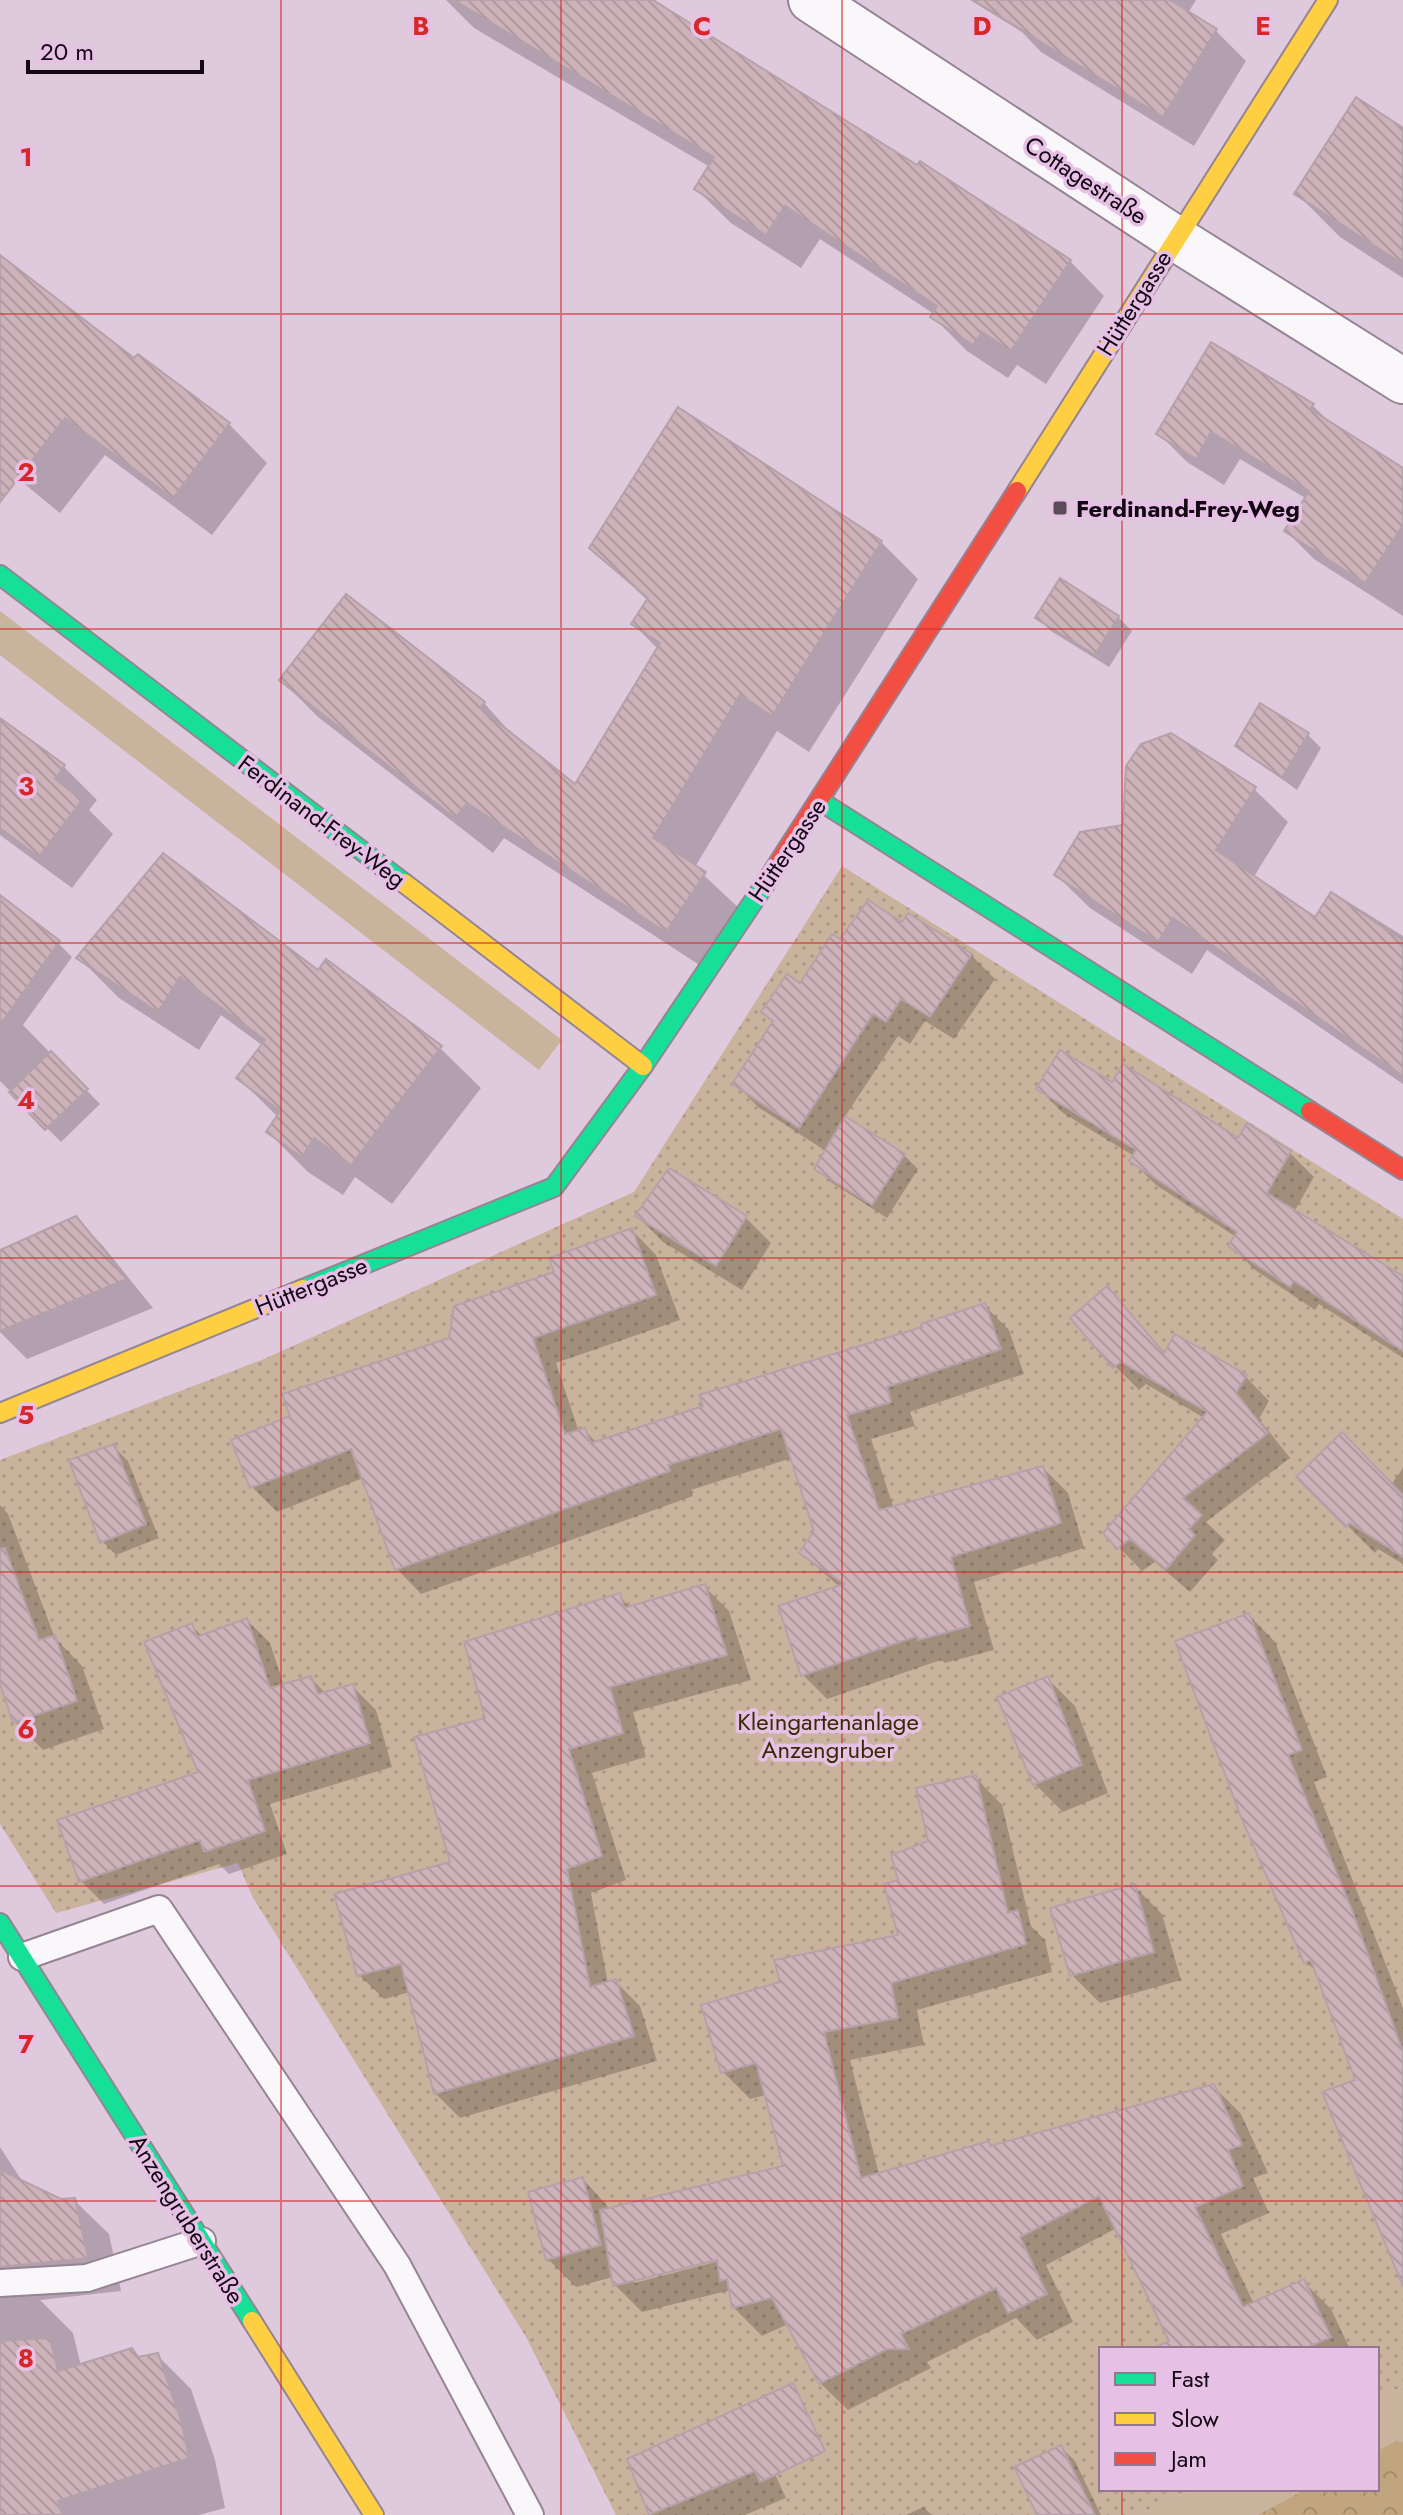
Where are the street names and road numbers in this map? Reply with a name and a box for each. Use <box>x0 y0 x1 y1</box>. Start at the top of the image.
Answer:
street label: Cottagestraße <box>1018 127 1154 233</box>
street label: Hüttergasse <box>1088 243 1180 363</box>
street label: Ferdinand-Frey-Weg <box>231 746 413 896</box>
street label: Hüttergasse <box>739 791 835 909</box>
street label: Hüttergasse <box>250 1248 372 1324</box>
street label: Anzengruberstraße <box>121 2127 253 2311</box>

